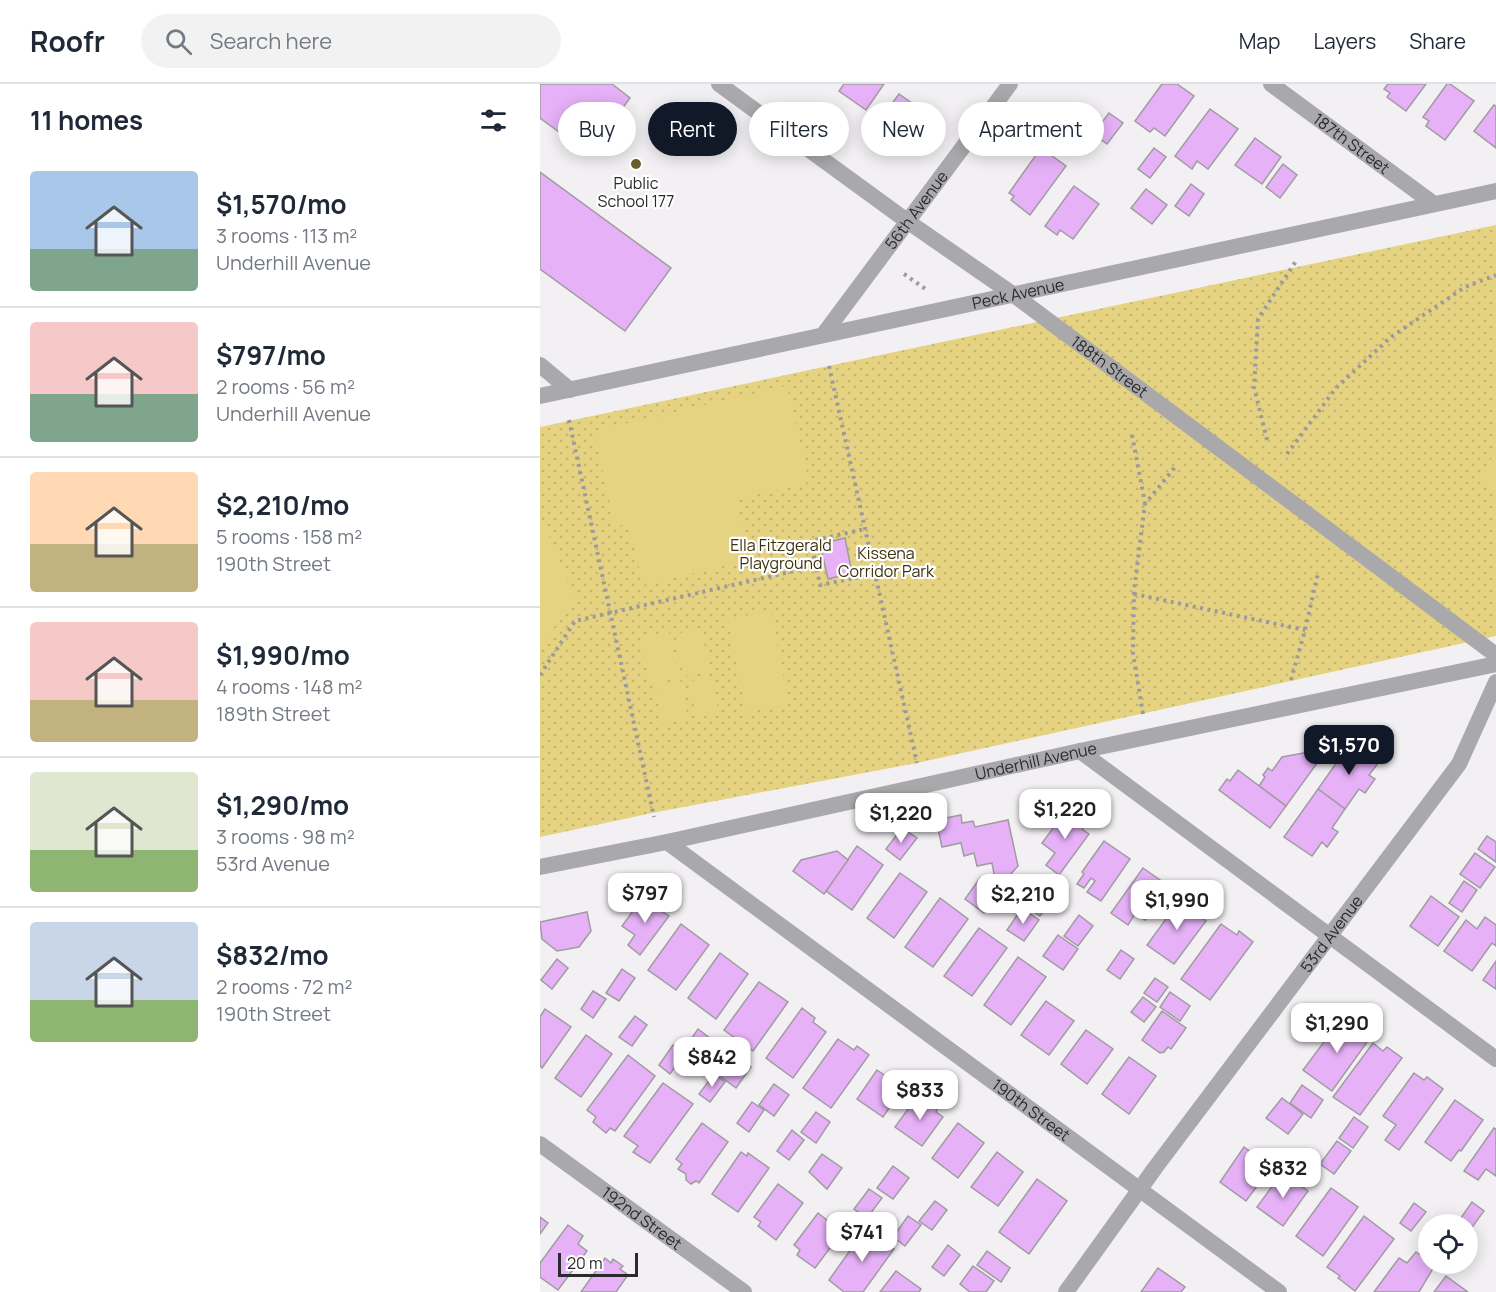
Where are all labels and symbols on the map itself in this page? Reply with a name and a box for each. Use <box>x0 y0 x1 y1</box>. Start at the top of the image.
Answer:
street label: 187th Street <box>1309 108 1394 179</box>
marker: Public School 177 <box>629 157 643 171</box>
street label: 56th Avenue <box>880 166 953 254</box>
place label: Public School 177 <box>598 172 674 212</box>
street label: Peck Avenue <box>970 273 1066 314</box>
street label: 188th Street <box>1067 330 1153 402</box>
park label: Ella Fitzgerald Playground <box>730 534 832 574</box>
park label: Kissena Corridor Park <box>838 542 935 582</box>
pin: $1,570 <box>1300 725 1398 776</box>
street label: Underhill Avenue <box>973 737 1099 785</box>
pin: $1,220 <box>1016 789 1114 840</box>
pin: $1,220 <box>852 793 950 844</box>
pin: $797 <box>609 873 681 924</box>
pin: $2,210 <box>974 874 1072 925</box>
pin: $1,990 <box>1128 880 1226 931</box>
street label: 53rd Avenue <box>1295 891 1368 977</box>
pin: $1,290 <box>1288 1003 1386 1054</box>
pin: $842 <box>676 1037 748 1088</box>
pin: $833 <box>884 1070 956 1121</box>
street label: 190th Street <box>988 1074 1075 1146</box>
pin: $832 <box>1247 1148 1319 1199</box>
street label: 192nd Street <box>597 1181 687 1255</box>
pin: $741 <box>826 1212 898 1263</box>
scale bar <box>558 1250 638 1278</box>

